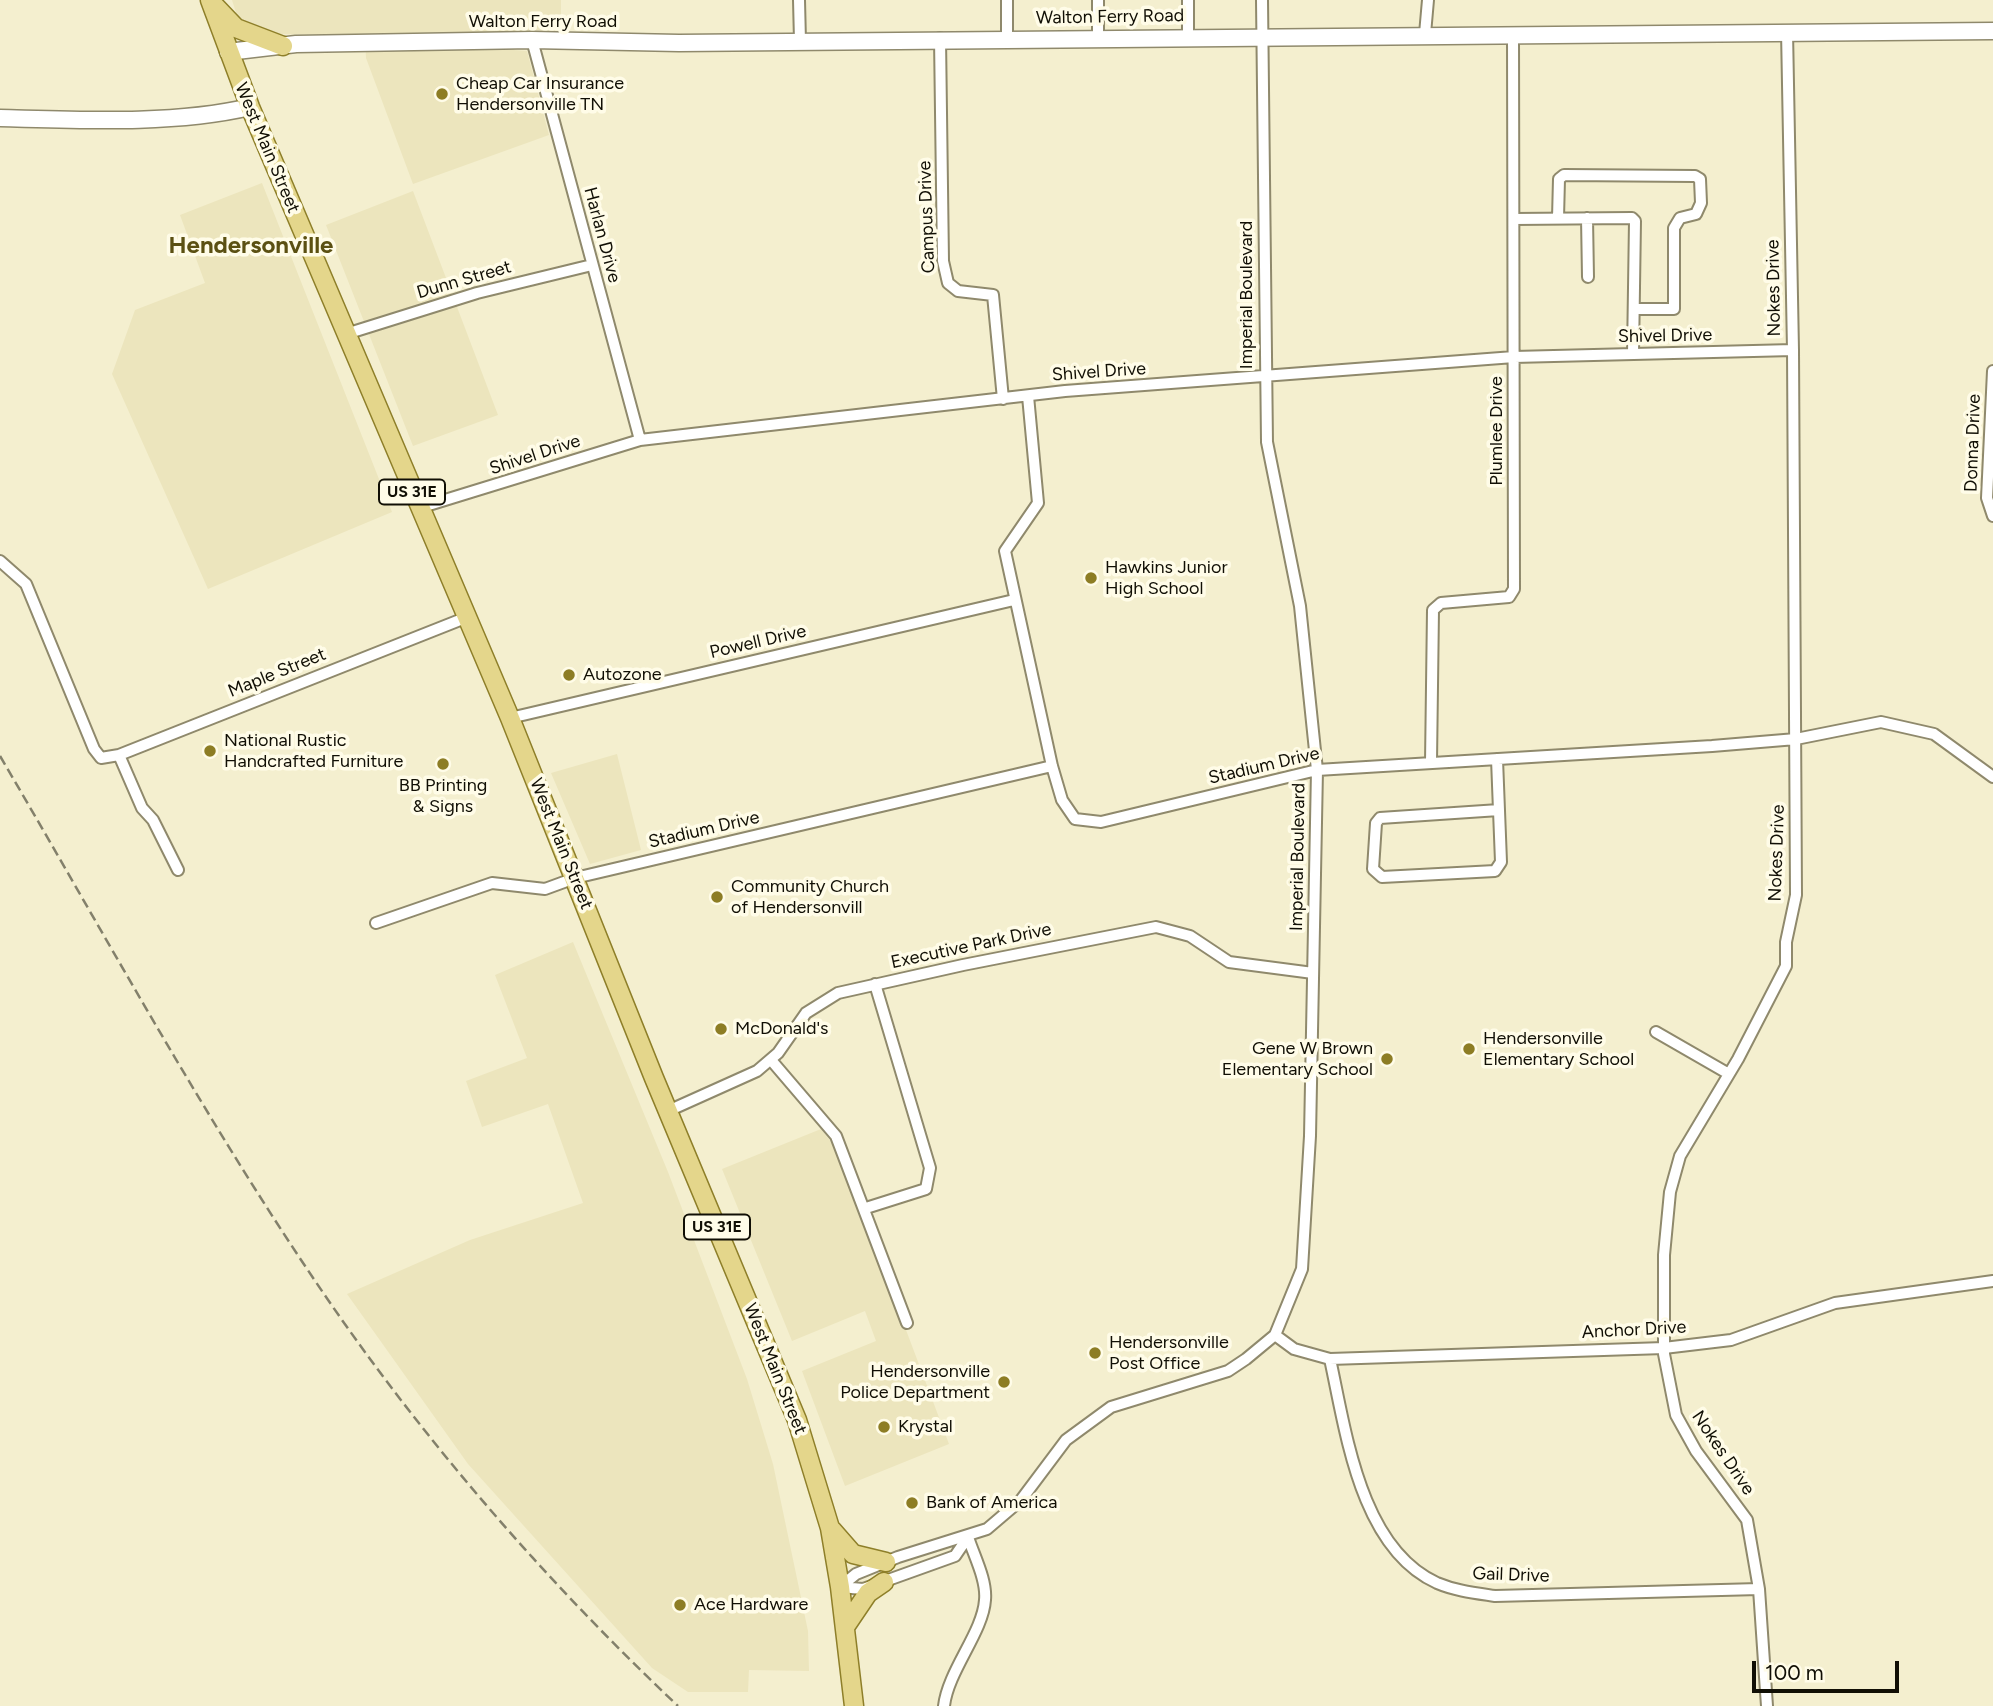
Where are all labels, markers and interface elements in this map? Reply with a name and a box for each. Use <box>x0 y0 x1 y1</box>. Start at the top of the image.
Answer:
street label: Walton Ferry Road <box>1036 5 1184 29</box>
street label: Walton Ferry Road <box>469 11 617 33</box>
place label: Cheap Car Insurance Hendersonville TN <box>456 73 624 116</box>
street label: West Main Street <box>230 80 304 216</box>
marker: Cheap Car Insurance Hendersonville TN <box>434 86 450 102</box>
street label: Campus Drive <box>914 160 940 274</box>
street label: Harlan Drive <box>579 185 625 285</box>
street label: Imperial Boulevard <box>1236 221 1258 369</box>
district label: Hendersonville <box>169 232 333 260</box>
street label: Nokes Drive <box>1762 239 1786 337</box>
street label: Dunn Street <box>414 256 514 304</box>
street label: Shivel Drive <box>1618 324 1712 348</box>
street label: Shivel Drive <box>1051 358 1147 386</box>
street label: Plumlee Drive <box>1486 376 1508 486</box>
street label: Donna Drive <box>1960 394 1986 492</box>
street label: Shivel Drive <box>487 430 583 480</box>
road number: US 31E <box>379 480 445 505</box>
place label: Hawkins Junior High School <box>1105 557 1228 600</box>
marker: Hawkins Junior High School <box>1083 570 1099 586</box>
street label: Powell Drive <box>708 620 808 664</box>
street label: Maple Street <box>225 644 329 702</box>
place label: Autozone <box>583 664 662 686</box>
marker: Autozone <box>561 667 577 683</box>
place label: National Rustic Handcrafted Furniture <box>224 730 403 772</box>
marker: National Rustic Handcrafted Furniture <box>202 743 218 759</box>
street label: Stadium Drive <box>1206 743 1322 789</box>
marker: BB Printing & Signs <box>435 756 451 772</box>
place label: BB Printing & Signs <box>399 775 487 818</box>
street label: West Main Street <box>525 775 597 913</box>
street label: Imperial Boulevard <box>1286 783 1310 931</box>
street label: Nokes Drive <box>1765 804 1789 902</box>
street label: Stadium Drive <box>646 807 762 853</box>
place label: Community Church of Hendersonvill <box>731 876 889 918</box>
marker: Community Church of Hendersonvill <box>709 889 725 905</box>
street label: Executive Park Drive <box>889 918 1053 974</box>
place label: McDonald's <box>735 1018 829 1040</box>
marker: McDonald's <box>713 1021 729 1037</box>
place label: Hendersonville Elementary School <box>1483 1028 1634 1070</box>
place label: Gene W Brown Elementary School <box>1222 1038 1373 1080</box>
marker: Hendersonville Elementary School <box>1461 1041 1477 1057</box>
marker: Gene W Brown Elementary School <box>1379 1051 1395 1067</box>
road number: US 31E <box>684 1214 750 1240</box>
street label: West Main Street <box>739 1300 811 1438</box>
street label: Anchor Drive <box>1581 1316 1687 1344</box>
place label: Hendersonville Post Office <box>1109 1332 1229 1374</box>
marker: Hendersonville Post Office <box>1087 1345 1103 1361</box>
place label: Hendersonville Police Department <box>840 1361 990 1404</box>
marker: Hendersonville Police Department <box>996 1374 1012 1390</box>
street label: Nokes Drive <box>1687 1407 1759 1499</box>
place label: Krystal <box>898 1416 953 1438</box>
marker: Krystal <box>876 1419 892 1435</box>
place label: Bank of America <box>926 1492 1057 1514</box>
marker: Bank of America <box>904 1495 920 1511</box>
street label: Gail Drive <box>1472 1563 1550 1587</box>
place label: Ace Hardware <box>694 1594 808 1616</box>
marker: Ace Hardware <box>672 1597 688 1613</box>
scale bar <box>1755 1646 1902 1690</box>
text: 100 m <box>1765 1660 1824 1685</box>

